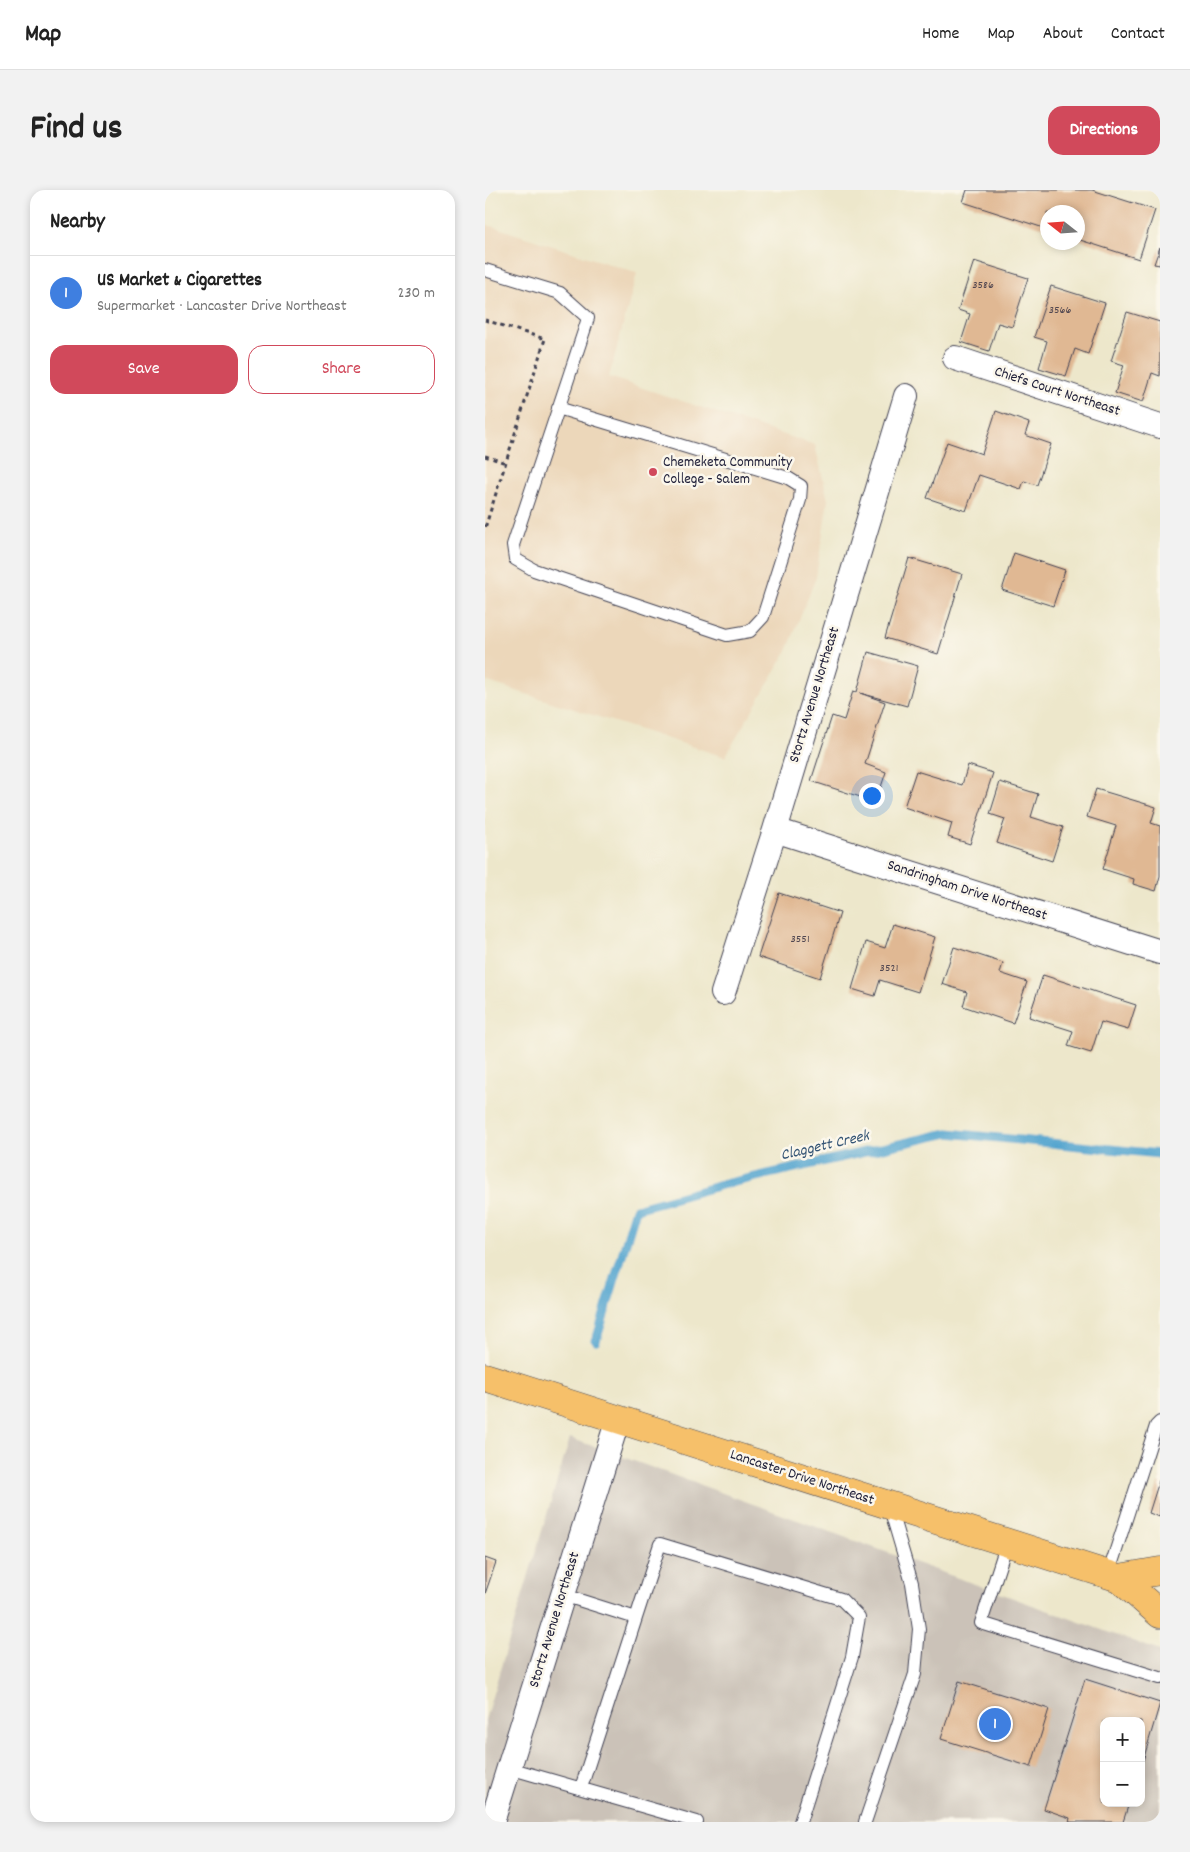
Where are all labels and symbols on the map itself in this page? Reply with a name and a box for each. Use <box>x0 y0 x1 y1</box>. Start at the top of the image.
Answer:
north arrow <box>1040 205 1085 250</box>
house number: 3586 <box>972 277 994 294</box>
house number: 3566 <box>1049 302 1071 319</box>
street label: Chiefs Court Northeast <box>991 361 1123 423</box>
place label: Chemeketa Community College - Salem <box>663 452 793 491</box>
marker: Chemeketa Community College - Salem <box>647 466 659 478</box>
street label: Stortz Avenue Northeast <box>784 624 846 766</box>
your location <box>859 783 885 809</box>
street label: Sandringham Drive Northeast <box>884 855 1050 927</box>
house number: 3551 <box>790 931 810 948</box>
house number: 3521 <box>880 960 898 977</box>
water label: Claggett Creek <box>778 1124 873 1167</box>
street label: Lancaster Drive Northeast <box>727 1444 877 1512</box>
street label: Stortz Avenue Northeast <box>524 1549 586 1691</box>
pin: 1 <box>979 1705 1011 1743</box>

